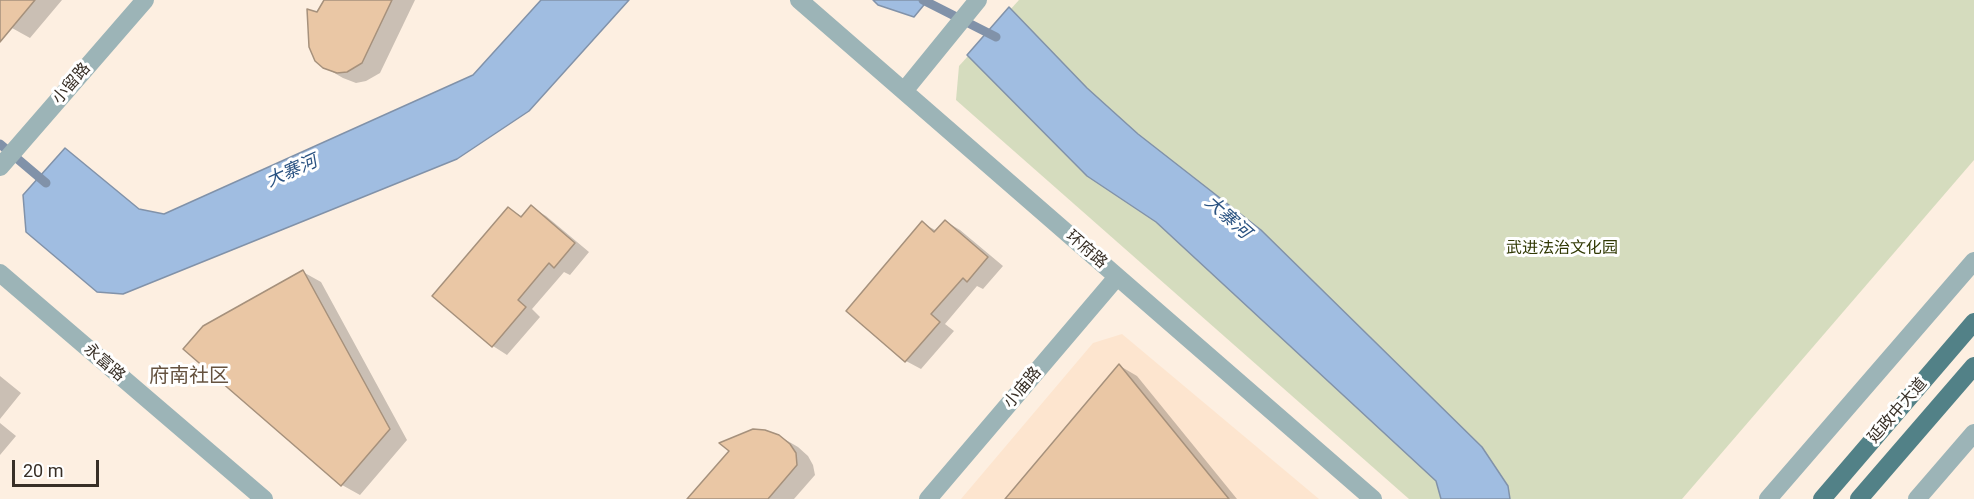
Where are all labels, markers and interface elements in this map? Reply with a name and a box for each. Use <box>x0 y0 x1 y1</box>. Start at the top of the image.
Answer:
street label: 小留路 <box>49 60 95 108</box>
water label: 大寨河 <box>263 151 321 193</box>
water label: 大寨河 <box>1200 192 1254 244</box>
street label: 环府路 <box>1062 227 1110 273</box>
park label: 武进法治文化园 <box>1506 239 1618 259</box>
street label: 永富路 <box>80 340 128 386</box>
street label: 小庙路 <box>1000 363 1046 413</box>
district label: 府南社区 <box>149 365 229 389</box>
street label: 延政中大道 <box>1865 375 1931 447</box>
scale bar <box>15 448 102 486</box>
text: 20 m <box>23 460 63 481</box>

